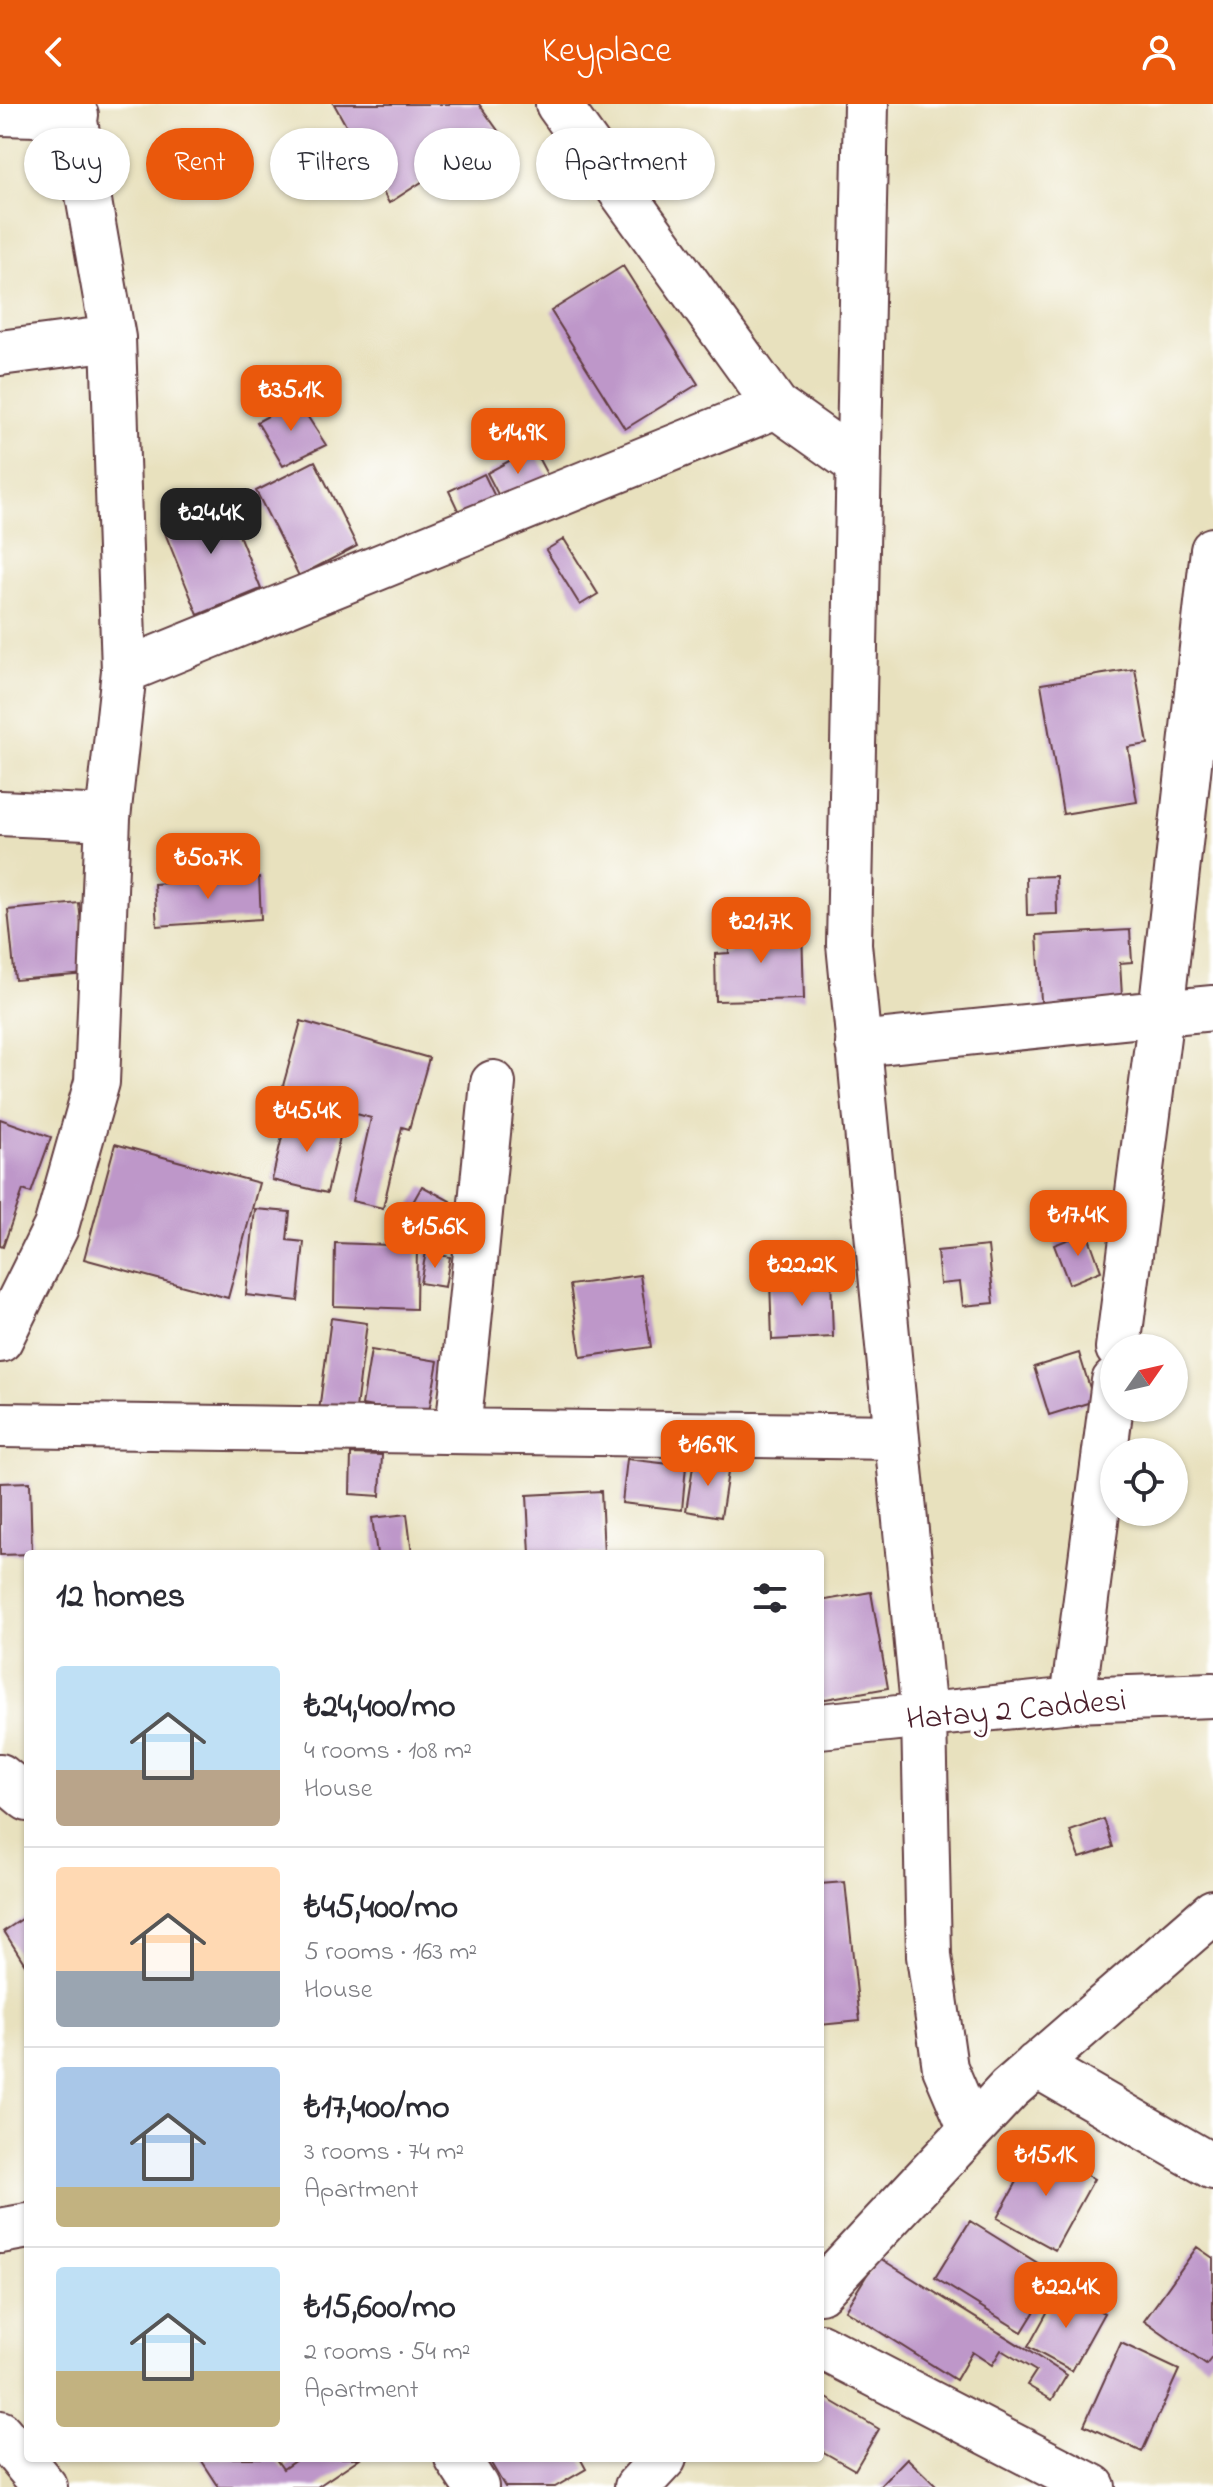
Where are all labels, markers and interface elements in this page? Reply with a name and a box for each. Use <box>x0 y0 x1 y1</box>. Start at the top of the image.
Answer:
text: Keyplace <box>542 26 671 79</box>
icon: back <box>32 30 76 74</box>
icon: person <box>1137 30 1181 74</box>
chip: Buy <box>24 128 130 200</box>
chip: Rent <box>146 128 254 200</box>
chip: Filters <box>270 128 398 200</box>
chip: New <box>414 128 520 200</box>
chip: Apartment <box>536 128 715 200</box>
pin: ₺35.1K <box>226 365 356 433</box>
text: ₺35.1K <box>259 372 323 410</box>
pin: ₺14.9K <box>453 408 583 476</box>
text: ₺14.9K <box>489 415 547 453</box>
pin: ₺24.4K <box>146 488 276 556</box>
text: ₺24.4K <box>178 495 244 533</box>
pin: ₺50.7K <box>143 833 273 901</box>
text: ₺50.7K <box>174 840 242 878</box>
pin: ₺21.7K <box>696 897 826 965</box>
text: ₺21.7K <box>730 904 792 942</box>
pin: ₺45.4K <box>242 1086 372 1154</box>
text: ₺45.4K <box>273 1093 341 1131</box>
pin: ₺17.4K <box>1013 1190 1143 1258</box>
text: ₺17.4K <box>1048 1197 1108 1235</box>
pin: ₺15.6K <box>370 1202 500 1270</box>
text: ₺15.6K <box>402 1209 468 1247</box>
pin: ₺22.2K <box>737 1240 867 1308</box>
text: ₺22.2K <box>767 1247 837 1285</box>
north arrow <box>1100 1334 1188 1422</box>
map controls <box>1100 1334 1188 1526</box>
pin: ₺16.9K <box>643 1420 773 1488</box>
text: ₺16.9K <box>679 1427 737 1465</box>
button: locate <box>1100 1438 1188 1526</box>
text: 12 homes <box>56 1573 185 1623</box>
icon: filters <box>748 1576 792 1620</box>
street label: Hatay 2 Caddesi <box>904 1678 1128 1745</box>
text: ₺24,400/mo <box>304 1683 456 1733</box>
icon: home <box>120 1698 216 1794</box>
text: 4 rooms · 108 m² <box>304 1733 472 1771</box>
text: House <box>304 1771 372 1809</box>
text: ₺45,400/mo <box>304 1884 458 1934</box>
icon: home <box>120 1899 216 1995</box>
text: 5 rooms · 163 m² <box>304 1934 477 1972</box>
text: House <box>304 1972 372 2010</box>
text: ₺17,400/mo <box>304 2084 450 2134</box>
icon: home <box>120 2099 216 2195</box>
pin: ₺15.1K <box>981 2130 1111 2198</box>
text: 3 rooms · 74 m² <box>304 2134 464 2172</box>
text: ₺15.1K <box>1015 2137 1077 2175</box>
text: Apartment <box>304 2172 418 2210</box>
pin: ₺22.4K <box>1001 2262 1131 2330</box>
text: ₺22.4K <box>1032 2269 1100 2307</box>
text: ₺15,600/mo <box>304 2284 456 2334</box>
icon: home <box>120 2299 216 2395</box>
text: 2 rooms · 54 m² <box>304 2334 470 2372</box>
text: Apartment <box>304 2372 418 2410</box>

